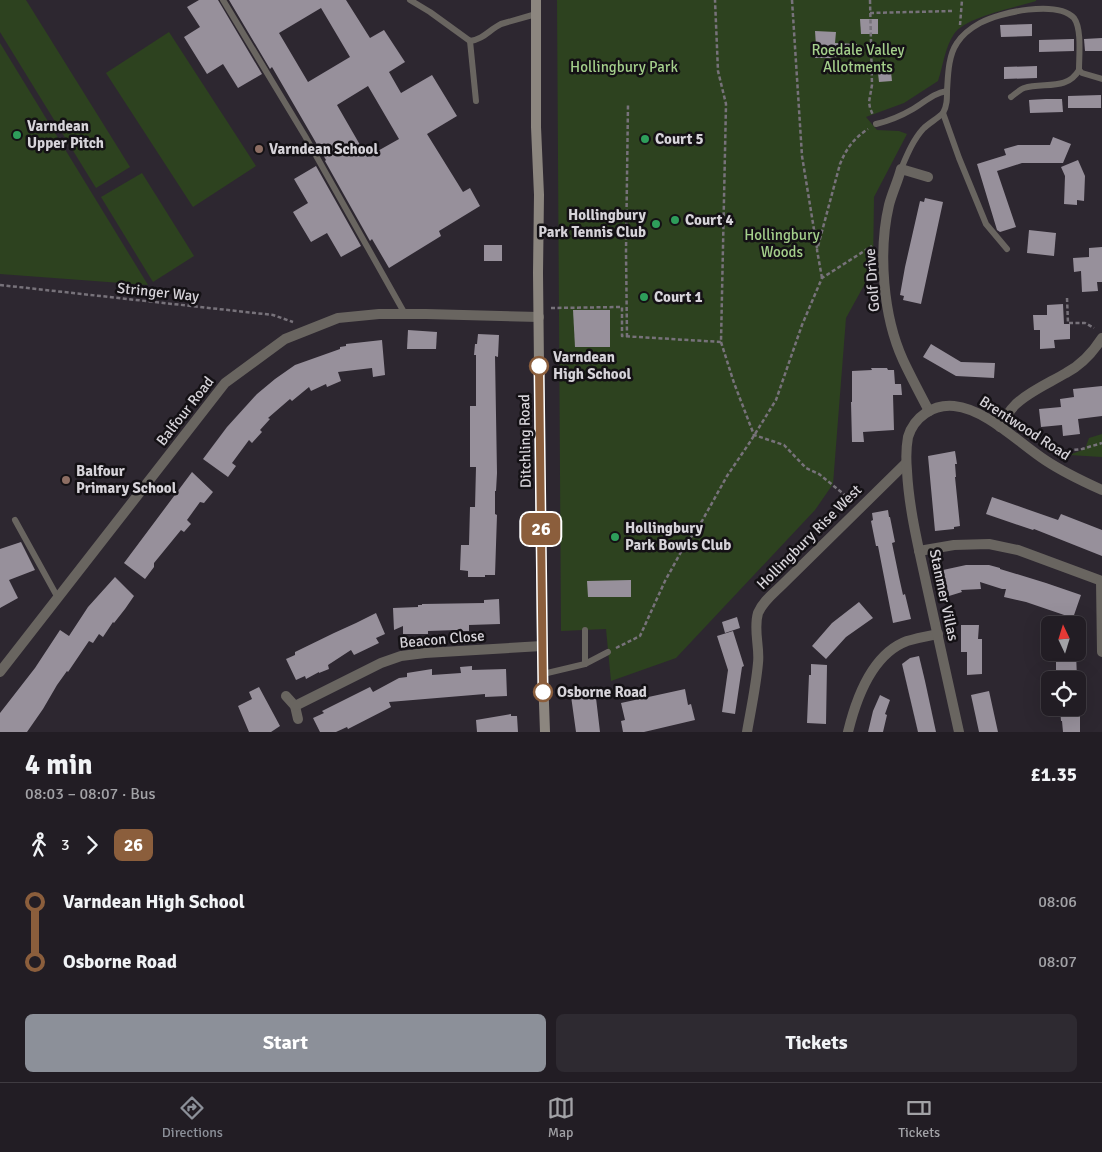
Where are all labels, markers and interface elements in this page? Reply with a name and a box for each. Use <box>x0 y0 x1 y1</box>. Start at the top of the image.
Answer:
park label: Roedale Valley Allotments <box>811 41 905 76</box>
park label: Hollingbury Park <box>570 58 678 76</box>
place label: Varndean Upper Pitch <box>27 117 104 152</box>
marker: Varndean Upper Pitch <box>11 129 23 141</box>
place label: Court 5 <box>655 130 704 148</box>
marker: Court 5 <box>639 133 651 145</box>
place label: Varndean School <box>269 140 378 158</box>
marker: Varndean School <box>253 143 265 155</box>
place label: Hollingbury Park Tennis Club <box>538 206 647 241</box>
place label: Court 4 <box>685 211 734 229</box>
marker: Court 4 <box>669 214 681 226</box>
marker: Hollingbury Park Tennis Club <box>650 218 662 230</box>
park label: Hollingbury Woods <box>744 226 820 261</box>
street label: Golf Drive <box>861 248 883 312</box>
street label: Stringer Way <box>116 279 200 305</box>
place label: Court 1 <box>654 288 703 306</box>
marker: Court 1 <box>638 291 650 303</box>
place label: Varndean High School <box>553 348 632 383</box>
marker: Varndean High School <box>529 356 549 376</box>
street label: Balfour Road <box>152 373 218 449</box>
street label: Brentwood Road <box>976 392 1074 464</box>
street label: Ditchling Road <box>515 394 535 488</box>
place label: Balfour Primary School <box>76 462 177 497</box>
marker: Balfour Primary School <box>60 474 72 486</box>
street label: Hollingbury Rise West <box>753 481 865 593</box>
line badge: 26 <box>518 513 564 545</box>
text: 26 <box>531 518 551 540</box>
place label: Hollingbury Park Bowls Club <box>625 519 731 554</box>
marker: Hollingbury Park Bowls Club <box>609 531 621 543</box>
street label: Stanmer Villas <box>926 548 963 643</box>
north arrow <box>1041 616 1086 661</box>
map controls <box>1041 616 1086 716</box>
street label: Beacon Close <box>399 626 485 652</box>
button: locate <box>1041 671 1086 716</box>
marker: Osborne Road <box>533 682 553 702</box>
place label: Osborne Road <box>557 683 647 701</box>
text: 4 min <box>25 748 93 782</box>
text: £1.35 <box>1031 763 1077 787</box>
text: 08:03 – 08:07 · Bus <box>25 784 156 804</box>
icon: walk <box>25 831 53 859</box>
icon: forward <box>78 831 106 859</box>
text: 26 <box>124 834 143 856</box>
text: 3 <box>61 835 70 855</box>
text: Varndean High School <box>63 890 245 914</box>
text: 08:06 <box>1038 892 1077 912</box>
text: Osborne Road <box>63 950 177 974</box>
text: 08:07 <box>1038 952 1077 972</box>
button: Start <box>25 1014 546 1072</box>
button: Tickets <box>556 1014 1077 1072</box>
tab: Directions <box>162 1094 223 1141</box>
tab: Map <box>547 1094 575 1141</box>
tab: Tickets <box>898 1094 940 1141</box>

